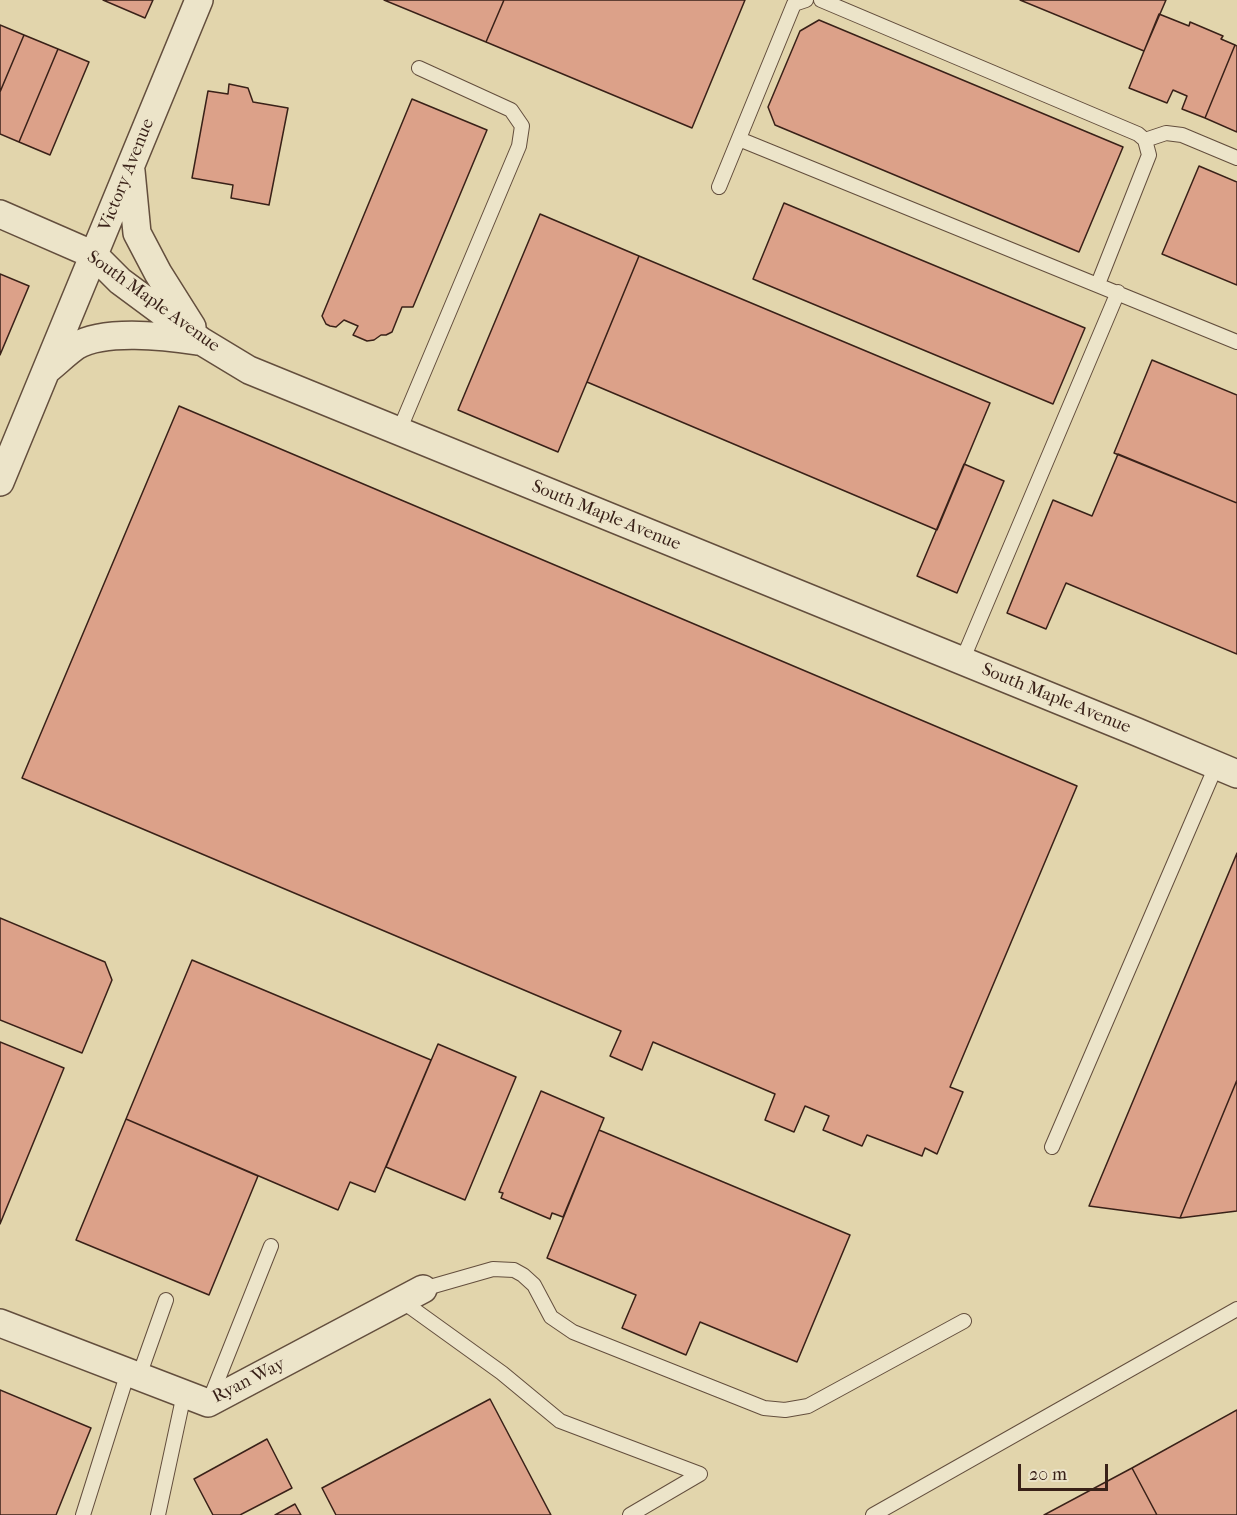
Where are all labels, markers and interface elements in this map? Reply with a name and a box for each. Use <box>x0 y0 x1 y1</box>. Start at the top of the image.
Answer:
street label: Victory Avenue <box>95 116 159 234</box>
street label: South Maple Avenue <box>82 247 224 357</box>
street label: South Maple Avenue <box>528 476 684 556</box>
street label: South Maple Avenue <box>978 659 1134 739</box>
street label: Ryan Way <box>209 1354 289 1408</box>
scale bar <box>1021 1452 1111 1490</box>
text: 20 m <box>1029 1464 1067 1485</box>

